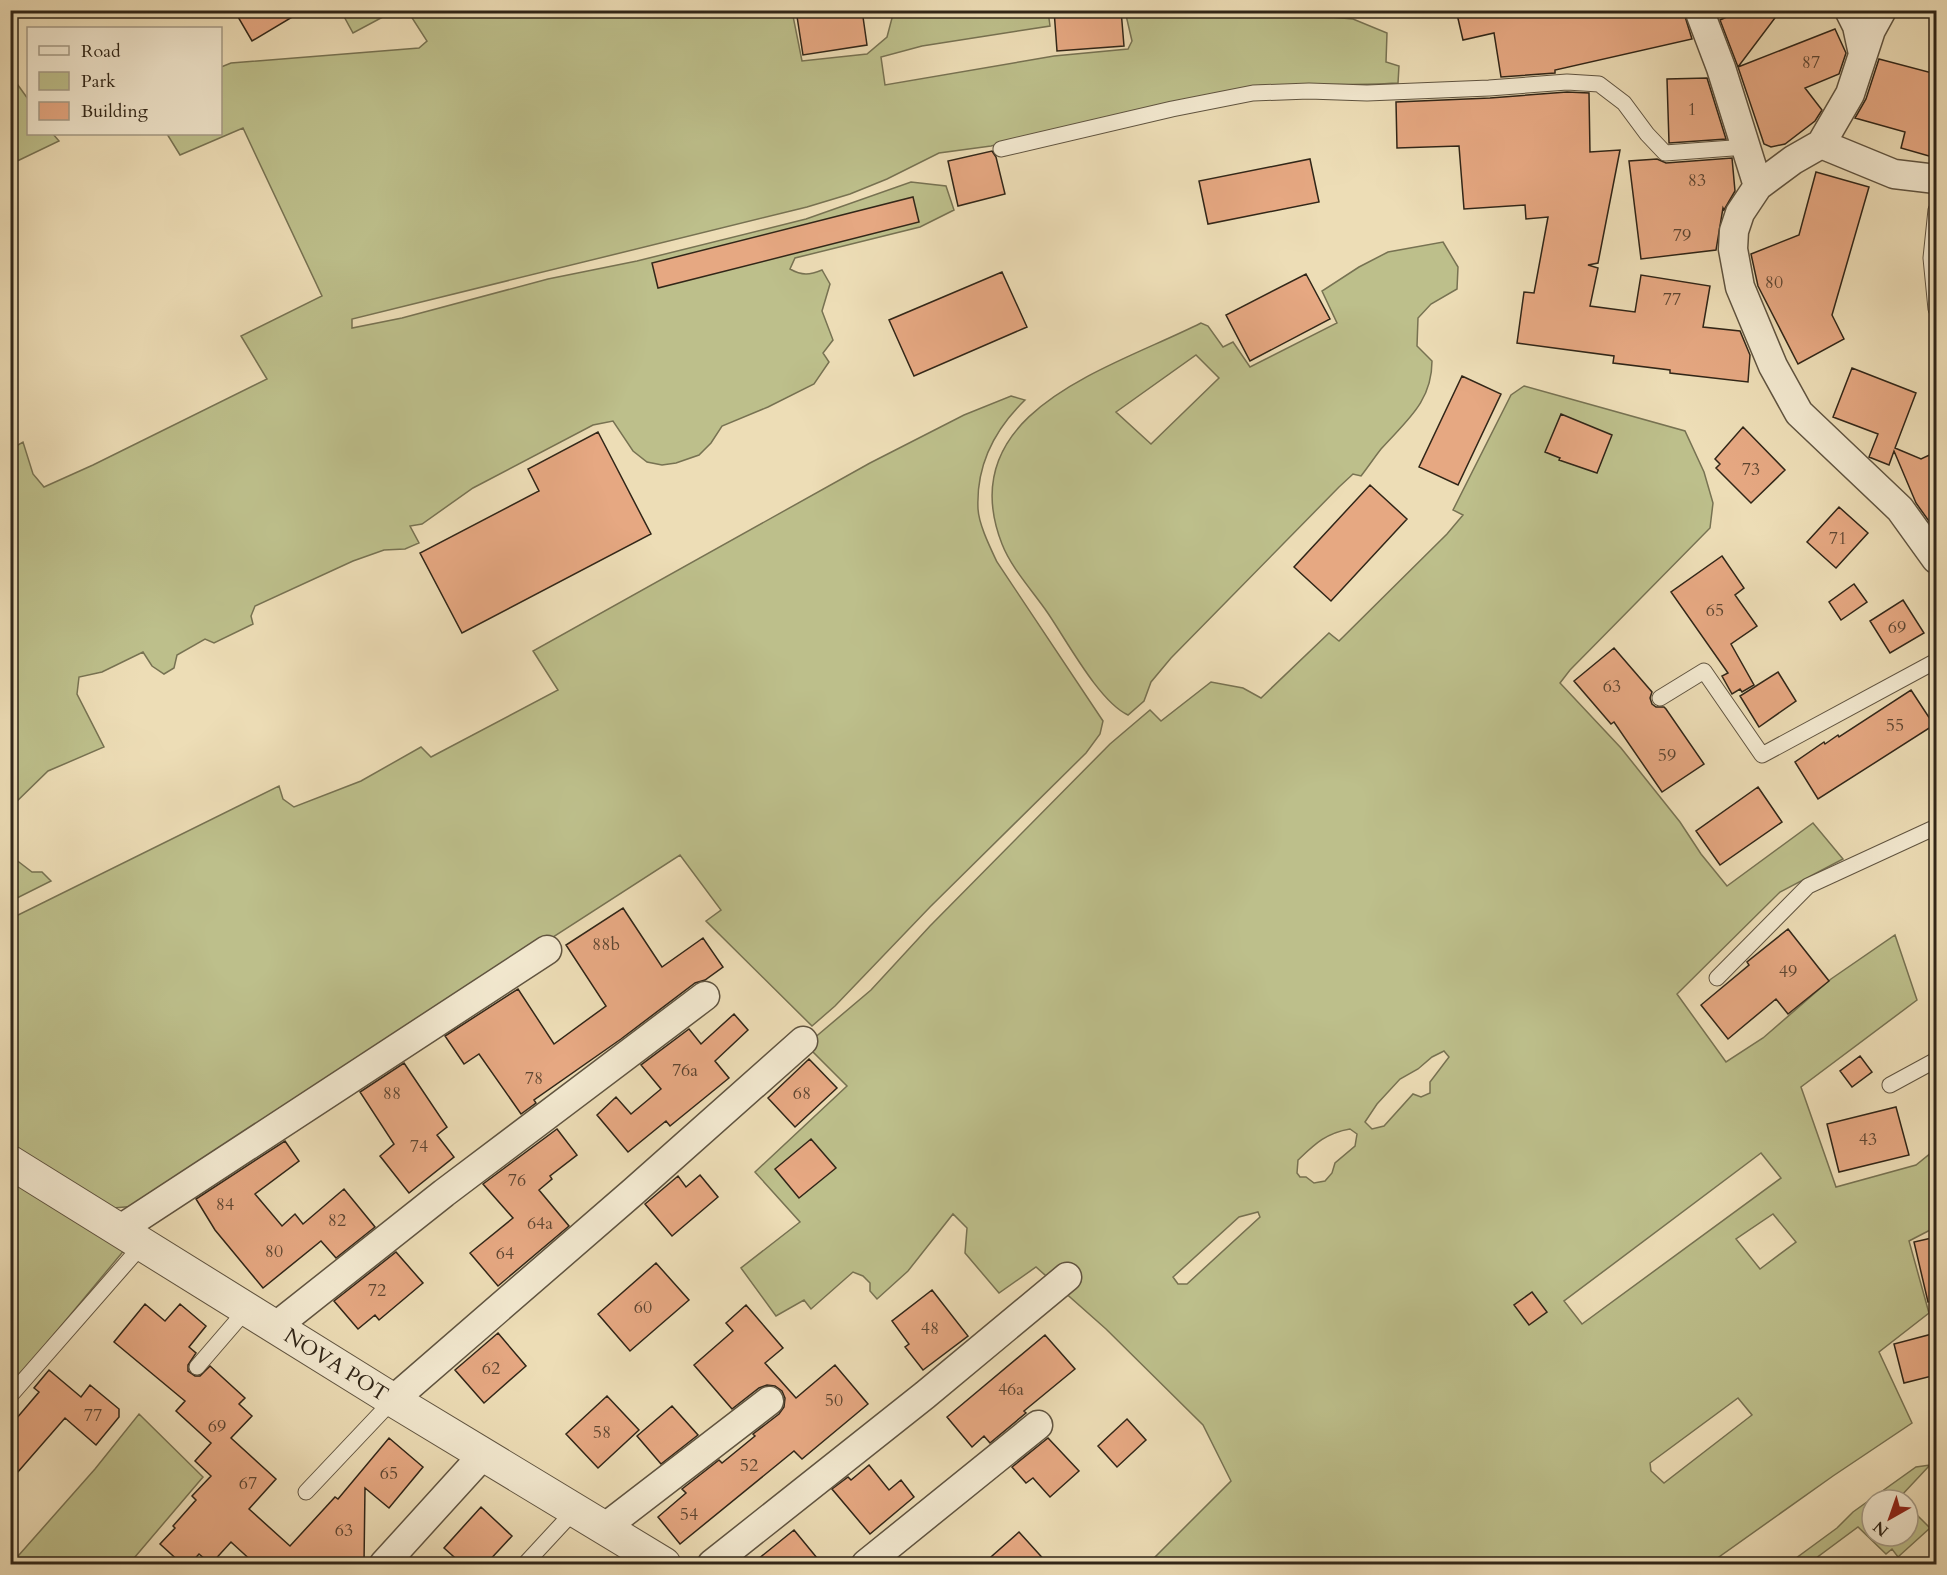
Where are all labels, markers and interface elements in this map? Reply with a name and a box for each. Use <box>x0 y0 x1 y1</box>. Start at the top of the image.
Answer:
legend <box>27 27 222 135</box>
text: Road <box>81 39 121 64</box>
house number: 87 <box>1802 50 1820 75</box>
text: Park <box>81 69 116 94</box>
house number: 1 <box>1687 97 1697 122</box>
text: Building <box>81 99 149 124</box>
house number: 83 <box>1688 168 1706 193</box>
house number: 79 <box>1673 223 1691 248</box>
house number: 80 <box>1765 270 1783 295</box>
house number: 77 <box>1663 287 1681 312</box>
house number: 73 <box>1742 457 1760 482</box>
house number: 71 <box>1829 526 1847 551</box>
house number: 65 <box>1706 598 1724 623</box>
house number: 69 <box>1888 615 1906 640</box>
house number: 63 <box>1603 674 1621 699</box>
house number: 55 <box>1886 713 1904 738</box>
house number: 59 <box>1658 743 1676 768</box>
house number: 88b <box>592 932 620 957</box>
house number: 49 <box>1779 959 1797 984</box>
house number: 76a <box>672 1058 698 1083</box>
house number: 78 <box>525 1066 543 1091</box>
house number: 88 <box>383 1081 401 1106</box>
house number: 68 <box>793 1081 811 1106</box>
house number: 43 <box>1859 1127 1877 1152</box>
house number: 74 <box>410 1134 428 1159</box>
house number: 76 <box>508 1168 526 1193</box>
house number: 84 <box>216 1192 234 1217</box>
house number: 82 <box>328 1208 346 1233</box>
house number: 64a <box>527 1211 553 1236</box>
house number: 80 <box>265 1239 283 1264</box>
house number: 64 <box>496 1241 514 1266</box>
house number: 72 <box>368 1278 386 1303</box>
house number: 60 <box>634 1295 652 1320</box>
house number: 48 <box>921 1316 939 1341</box>
street label: NOVA POT <box>278 1321 394 1409</box>
house number: 62 <box>482 1356 500 1381</box>
house number: 46a <box>998 1377 1024 1402</box>
house number: 50 <box>825 1388 843 1413</box>
house number: 77 <box>84 1403 102 1428</box>
house number: 69 <box>208 1414 226 1439</box>
house number: 58 <box>593 1420 611 1445</box>
house number: 52 <box>740 1453 758 1478</box>
house number: 65 <box>380 1461 398 1486</box>
house number: 67 <box>239 1471 257 1496</box>
north arrow <box>1860 1488 1920 1548</box>
house number: 54 <box>680 1502 698 1527</box>
text: N <box>1869 1516 1893 1542</box>
house number: 63 <box>335 1518 353 1543</box>

